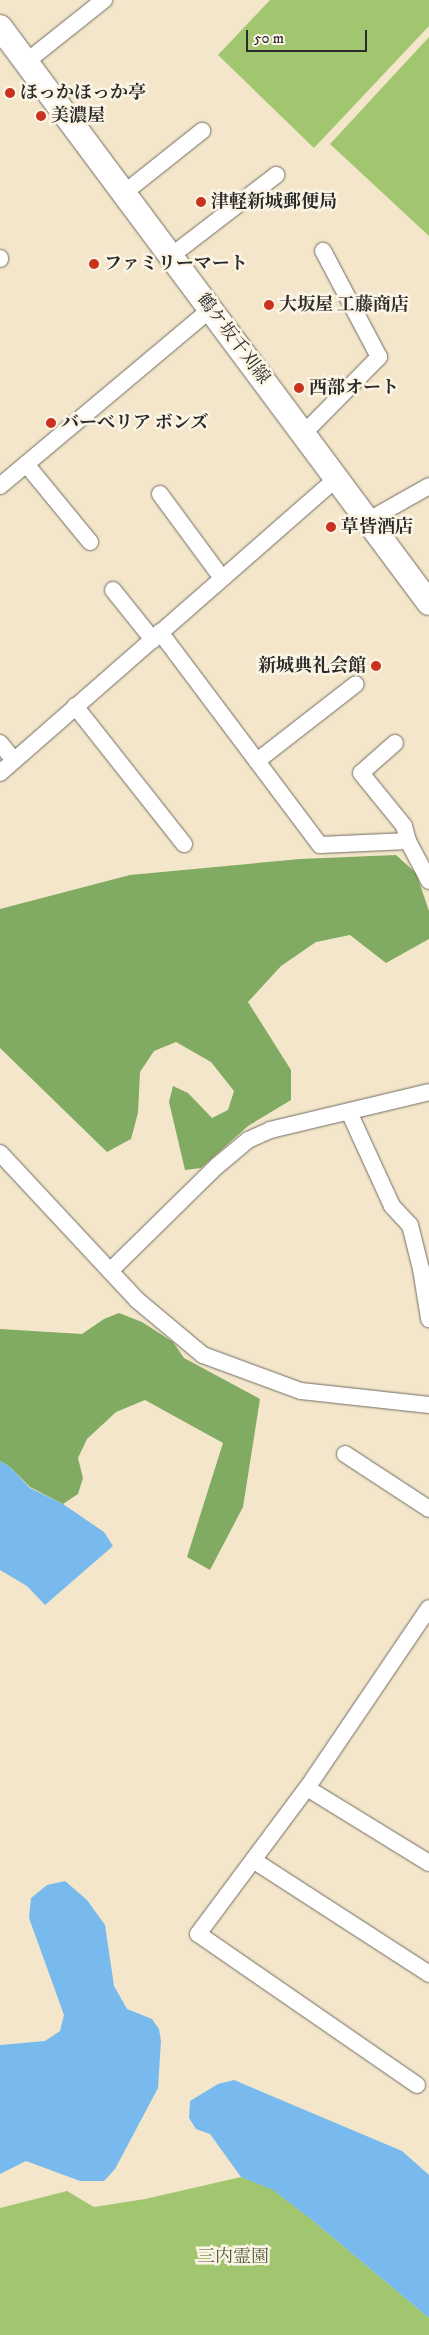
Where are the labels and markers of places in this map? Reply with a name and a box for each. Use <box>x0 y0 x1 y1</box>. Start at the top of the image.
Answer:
place label: ほっかほっか亭 <box>20 82 146 104</box>
marker: ほっかほっか亭 <box>4 87 16 99</box>
place label: 美濃屋 <box>51 105 105 127</box>
marker: 美濃屋 <box>35 110 47 122</box>
place label: 津軽新城郵便局 <box>211 191 337 213</box>
marker: 津軽新城郵便局 <box>195 196 207 208</box>
place label: ファミリーマート <box>104 253 248 275</box>
marker: ファミリーマート <box>88 258 100 270</box>
place label: 大坂屋 工藤商店 <box>279 294 409 316</box>
marker: 大坂屋 工藤商店 <box>263 299 275 311</box>
place label: 西部オート <box>309 377 399 399</box>
marker: 西部オート <box>293 382 305 394</box>
place label: バーべリア ボンズ <box>61 412 209 434</box>
marker: バーべリア ボンズ <box>45 417 57 429</box>
place label: 草皆酒店 <box>341 516 413 538</box>
marker: 草皆酒店 <box>325 521 337 533</box>
place label: 新城典礼会館 <box>258 655 366 677</box>
marker: 新城典礼会館 <box>370 660 382 672</box>

